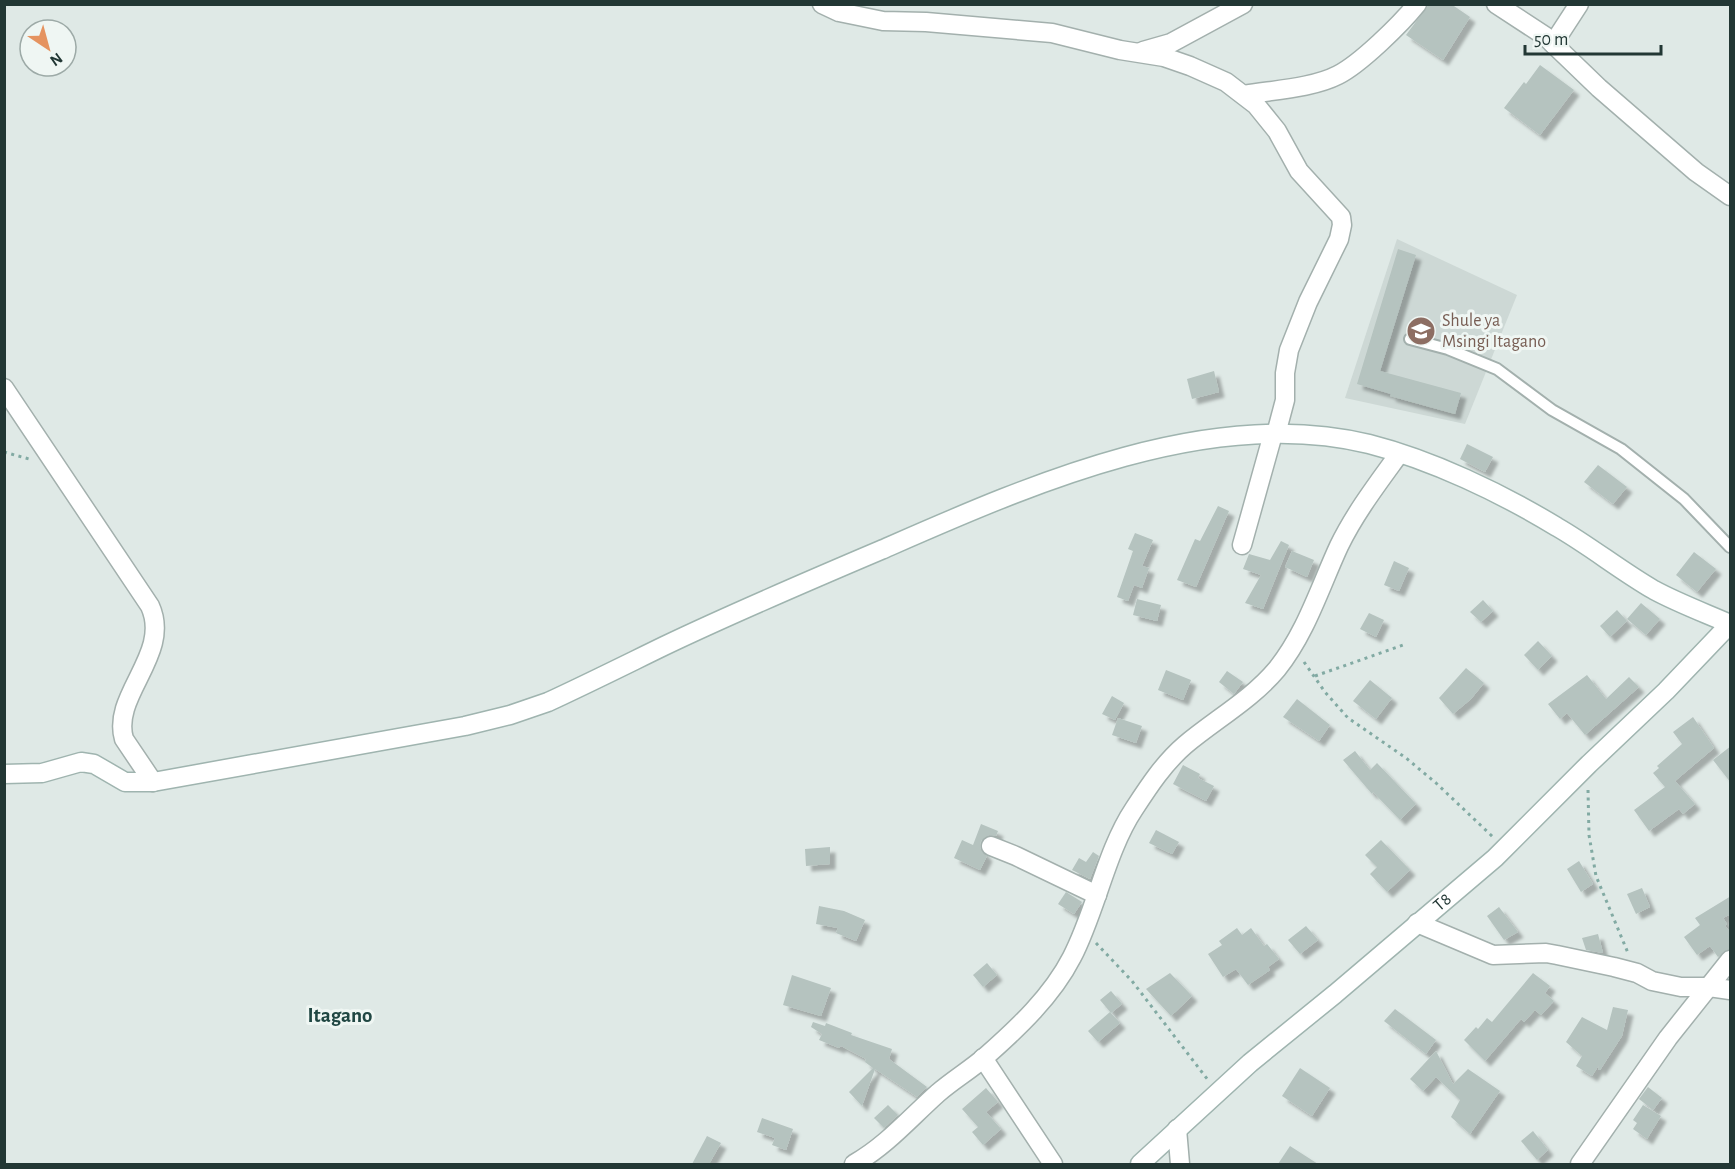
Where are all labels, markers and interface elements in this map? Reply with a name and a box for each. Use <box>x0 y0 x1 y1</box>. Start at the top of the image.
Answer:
north arrow <box>18 18 78 78</box>
scale bar <box>1525 18 1662 56</box>
text: 50 m <box>1534 31 1568 49</box>
text: N <box>47 50 65 69</box>
place label: Shule ya Msingi Itagano <box>1442 312 1546 351</box>
school or university icon: Shule ya Msingi Itagano <box>1405 315 1437 347</box>
street label: T8 <box>1430 890 1455 915</box>
district label: Itagano <box>308 1005 372 1026</box>

